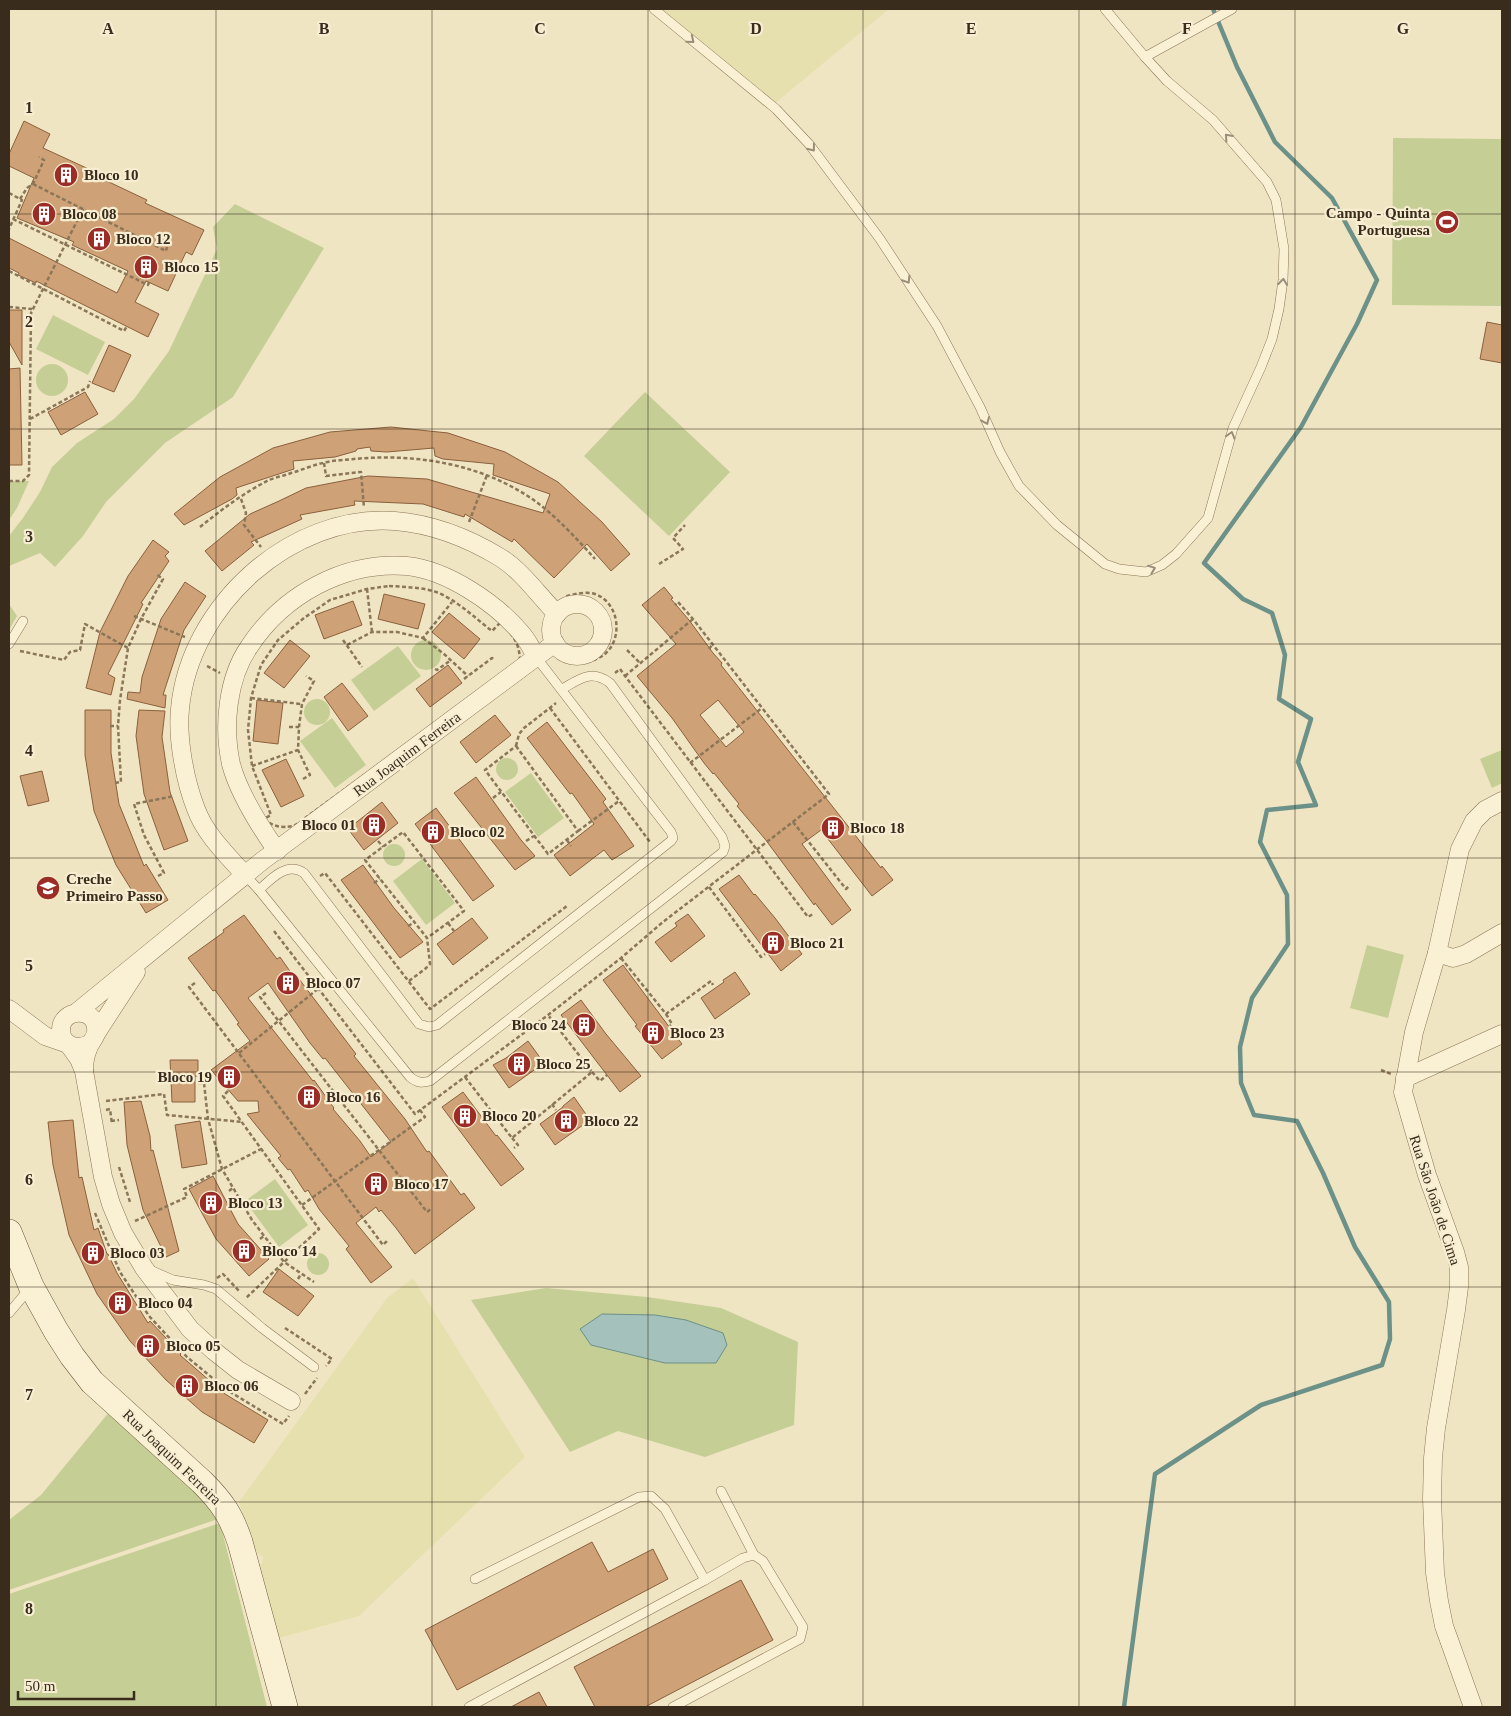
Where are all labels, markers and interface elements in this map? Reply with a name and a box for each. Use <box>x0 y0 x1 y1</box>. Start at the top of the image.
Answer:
text: A <box>102 20 114 37</box>
text: B <box>319 20 330 37</box>
text: C <box>534 20 546 37</box>
text: D <box>750 20 762 37</box>
text: E <box>966 20 976 37</box>
text: F <box>1182 20 1192 37</box>
text: G <box>1397 20 1410 37</box>
one-way arrow <box>685 35 694 43</box>
text: 1 <box>25 99 33 116</box>
one-way arrow <box>1225 134 1234 143</box>
one-way arrow <box>806 142 814 151</box>
building icon: Bloco 10 <box>53 162 79 188</box>
place label: Bloco 10 <box>84 167 139 183</box>
building icon: Bloco 08 <box>31 201 57 227</box>
place label: Campo - Quinta Portuguesa <box>1326 205 1430 238</box>
place label: Bloco 08 <box>62 206 117 222</box>
sports icon: Campo - Quinta Portuguesa <box>1434 209 1460 235</box>
building icon: Bloco 12 <box>86 226 112 252</box>
place label: Bloco 12 <box>116 231 171 247</box>
building icon: Bloco 15 <box>133 254 159 280</box>
place label: Bloco 15 <box>164 259 219 275</box>
one-way arrow <box>900 275 910 284</box>
one-way arrow <box>1277 278 1288 286</box>
text: 2 <box>25 313 33 330</box>
one-way arrow <box>980 416 991 425</box>
one-way arrow <box>1226 432 1236 440</box>
text: 3 <box>25 528 33 545</box>
one-way arrow <box>1147 565 1156 575</box>
street label: Rua Joaquim Ferreira <box>350 708 464 799</box>
text: 4 <box>25 742 33 759</box>
building icon: Bloco 01 <box>361 812 387 838</box>
building icon: Bloco 18 <box>820 815 846 841</box>
place label: Bloco 01 <box>301 817 356 833</box>
building icon: Bloco 02 <box>420 819 446 845</box>
place label: Bloco 18 <box>850 820 905 836</box>
place label: Bloco 02 <box>450 824 505 840</box>
place label: Creche Primeiro Passo <box>66 871 163 904</box>
school or university icon: Creche Primeiro Passo <box>35 875 61 901</box>
building icon: Bloco 21 <box>760 930 786 956</box>
place label: Bloco 21 <box>790 935 845 951</box>
text: 5 <box>25 957 33 974</box>
building icon: Bloco 07 <box>275 970 301 996</box>
place label: Bloco 07 <box>306 975 361 991</box>
building icon: Bloco 24 <box>571 1012 597 1038</box>
place label: Bloco 24 <box>511 1017 566 1033</box>
building icon: Bloco 23 <box>640 1020 666 1046</box>
place label: Bloco 23 <box>670 1025 725 1041</box>
building icon: Bloco 25 <box>506 1051 532 1077</box>
place label: Bloco 25 <box>536 1056 591 1072</box>
building icon: Bloco 19 <box>216 1064 242 1090</box>
place label: Bloco 19 <box>157 1069 212 1085</box>
building icon: Bloco 16 <box>296 1084 322 1110</box>
place label: Bloco 16 <box>326 1089 381 1105</box>
building icon: Bloco 20 <box>452 1103 478 1129</box>
place label: Bloco 20 <box>482 1108 537 1124</box>
building icon: Bloco 22 <box>553 1108 579 1134</box>
place label: Bloco 22 <box>584 1113 639 1129</box>
street label: Rua São João de Cima <box>1406 1133 1464 1267</box>
text: 6 <box>25 1171 33 1188</box>
building icon: Bloco 17 <box>363 1171 389 1197</box>
place label: Bloco 17 <box>394 1176 449 1192</box>
building icon: Bloco 13 <box>198 1190 224 1216</box>
place label: Bloco 13 <box>228 1195 283 1211</box>
building icon: Bloco 14 <box>231 1238 257 1264</box>
building icon: Bloco 03 <box>80 1240 106 1266</box>
place label: Bloco 14 <box>262 1243 317 1259</box>
place label: Bloco 03 <box>110 1245 165 1261</box>
building icon: Bloco 04 <box>107 1290 133 1316</box>
place label: Bloco 04 <box>138 1295 193 1311</box>
building icon: Bloco 05 <box>135 1333 161 1359</box>
place label: Bloco 05 <box>166 1338 221 1354</box>
building icon: Bloco 06 <box>174 1373 200 1399</box>
place label: Bloco 06 <box>204 1378 259 1394</box>
text: 7 <box>25 1386 33 1403</box>
street label: Rua Joaquim Ferreira <box>120 1406 225 1508</box>
text: 8 <box>25 1600 33 1617</box>
scale bar <box>18 1668 134 1700</box>
text: 50 m <box>25 1678 56 1694</box>

